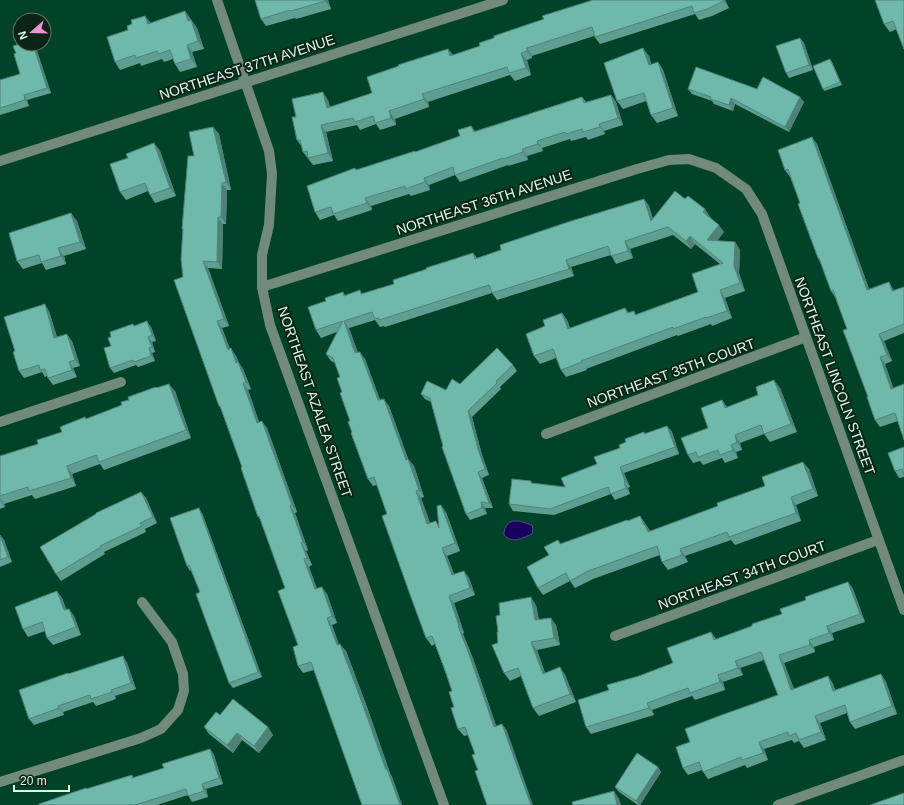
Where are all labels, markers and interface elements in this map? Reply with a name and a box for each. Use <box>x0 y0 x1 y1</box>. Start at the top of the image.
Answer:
north arrow <box>12 12 52 52</box>
text: N <box>16 30 30 41</box>
street label: NORTHEAST 37TH AVENUE <box>157 31 337 103</box>
street label: NORTHEAST 36TH AVENUE <box>394 166 574 238</box>
street label: NORTHEAST LINCOLN STREET <box>792 275 878 478</box>
street label: NORTHEAST AZALEA STREET <box>275 304 355 500</box>
street label: NORTHEAST 35TH COURT <box>585 335 757 411</box>
street label: NORTHEAST 34TH COURT <box>656 537 828 613</box>
scale bar <box>14 767 69 793</box>
text: 20 m <box>20 774 47 788</box>

